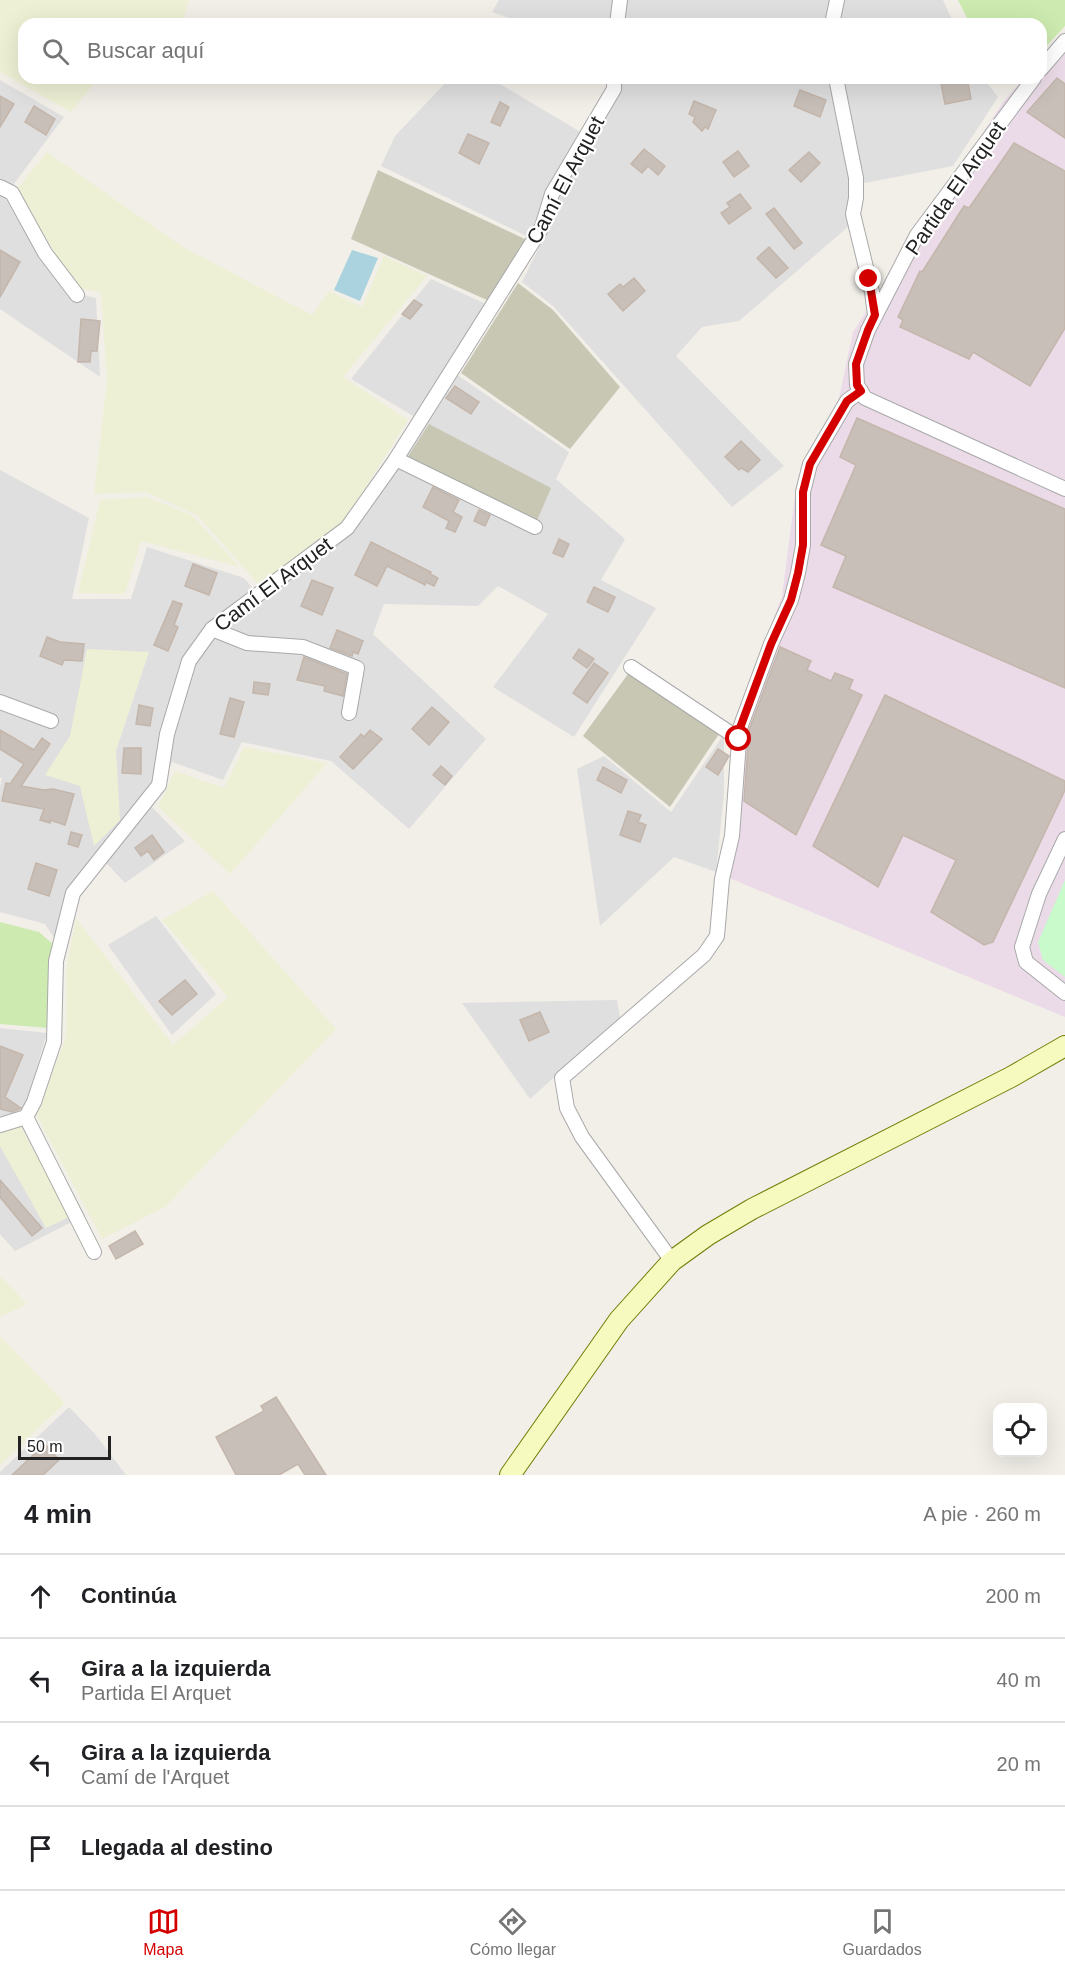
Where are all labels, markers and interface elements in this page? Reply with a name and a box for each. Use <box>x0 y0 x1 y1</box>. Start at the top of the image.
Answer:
search box <box>18 18 1047 84</box>
icon: search <box>39 35 72 68</box>
text: Buscar aquí <box>87 38 204 63</box>
street label: Camí El Arquet <box>522 112 608 248</box>
street label: Partida El Arquet <box>900 117 1010 259</box>
route end <box>855 265 881 291</box>
street label: Camí El Arquet <box>210 532 336 636</box>
route start <box>725 725 751 751</box>
map controls <box>993 1403 1047 1457</box>
button: locate <box>993 1403 1047 1457</box>
scale bar <box>18 1433 111 1460</box>
text: 50 m <box>27 1438 63 1455</box>
text: 4 min <box>24 1499 92 1529</box>
text: A pie · 260 m <box>923 1503 1041 1525</box>
icon: ahead <box>24 1580 57 1613</box>
text: Continúa <box>81 1583 176 1608</box>
text: 200 m <box>985 1585 1041 1607</box>
text: Gira a la izquierda <box>81 1656 271 1681</box>
icon: left <box>24 1664 57 1697</box>
text: 40 m <box>997 1669 1041 1691</box>
text: Partida El Arquet <box>81 1682 231 1704</box>
text: Gira a la izquierda <box>81 1740 271 1765</box>
icon: left <box>24 1748 57 1781</box>
text: 20 m <box>997 1753 1041 1775</box>
text: Camí de l'Arquet <box>81 1766 229 1788</box>
icon: arrive <box>24 1832 57 1865</box>
text: Llegada al destino <box>81 1835 273 1860</box>
tab: Mapa <box>143 1905 183 1959</box>
tab: Cómo llegar <box>470 1905 556 1959</box>
tab: Guardados <box>843 1905 922 1959</box>

